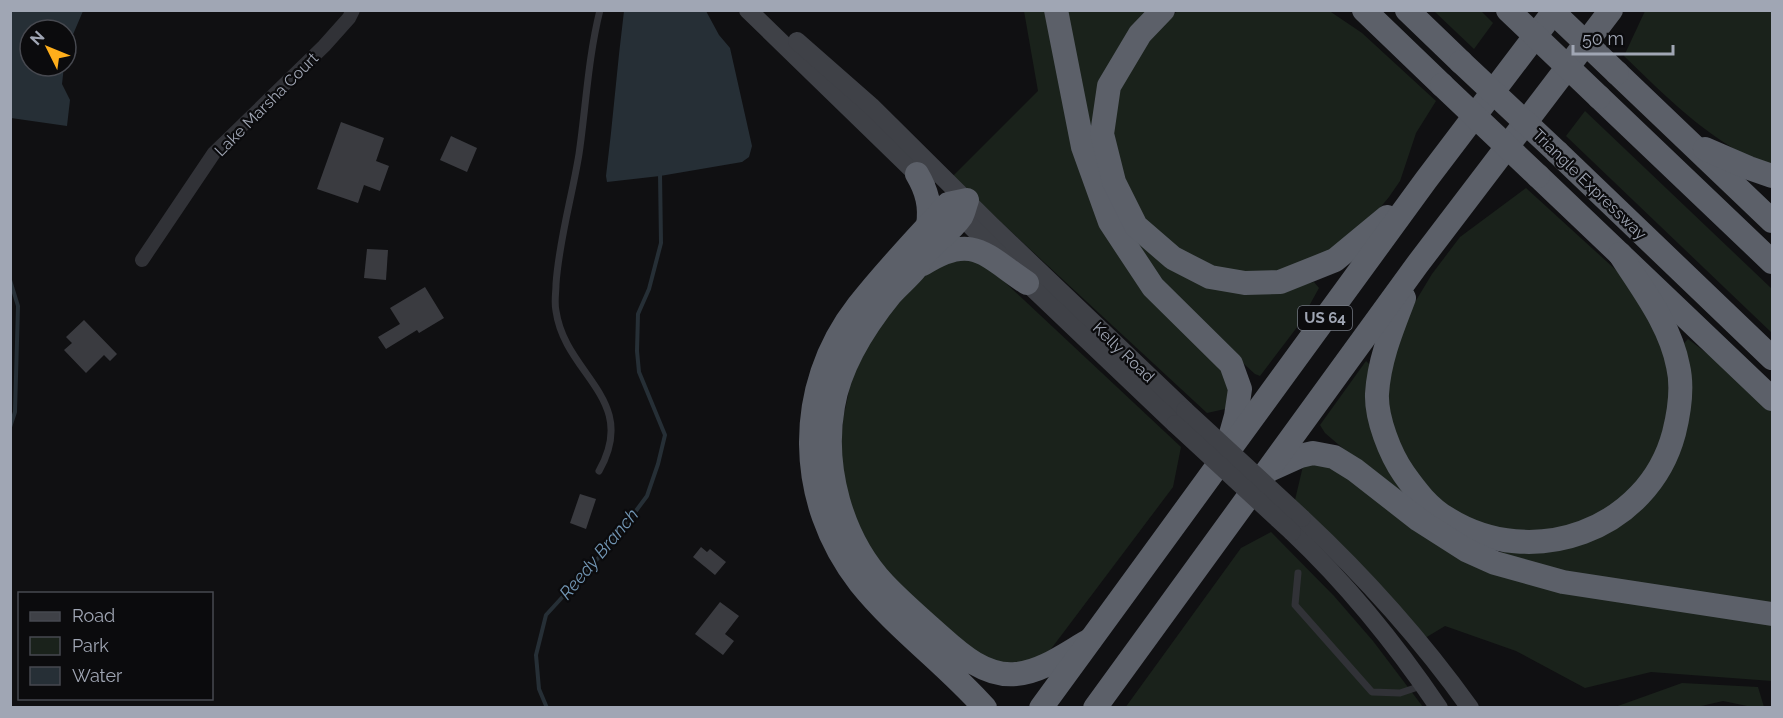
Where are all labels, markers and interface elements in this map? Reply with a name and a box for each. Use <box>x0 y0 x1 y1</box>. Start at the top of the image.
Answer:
north arrow <box>18 18 78 78</box>
scale bar <box>1573 18 1674 56</box>
text: N <box>26 27 49 49</box>
text: 50 m <box>1582 28 1624 49</box>
street label: Lake Marsha Court <box>211 48 323 160</box>
street label: Triangle Expressway <box>1529 125 1651 244</box>
road number: US 64 <box>1298 306 1352 330</box>
street label: Kelly Road <box>1089 318 1158 386</box>
water label: Reedy Branch <box>555 504 643 603</box>
legend <box>18 592 213 700</box>
text: Road <box>72 605 115 626</box>
text: Park <box>72 635 109 656</box>
text: Water <box>72 665 123 686</box>

